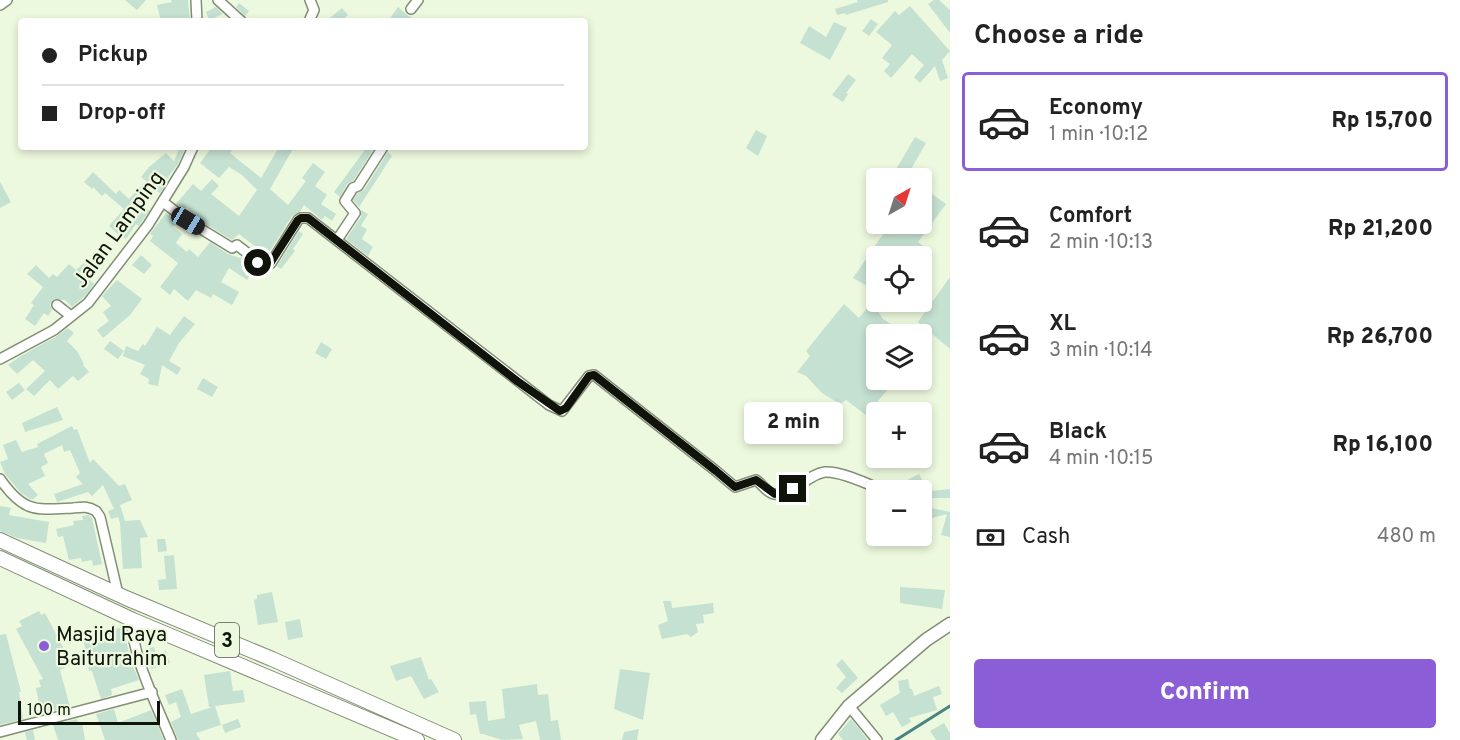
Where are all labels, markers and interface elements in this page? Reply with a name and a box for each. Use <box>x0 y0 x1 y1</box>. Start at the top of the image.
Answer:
text: Choose a ride <box>974 19 1144 53</box>
text: Pickup <box>78 42 148 69</box>
icon: car <box>977 95 1031 149</box>
text: Economy <box>1049 95 1143 122</box>
text: Drop-off <box>78 100 165 127</box>
text: Rp 15,700 <box>1331 108 1433 135</box>
text: 1 min · 10:12 <box>1049 122 1148 148</box>
street label: Jalan Lamping <box>68 166 171 294</box>
north arrow <box>866 168 932 234</box>
map controls <box>866 168 932 546</box>
icon: car <box>977 203 1031 257</box>
text: Comfort <box>1049 203 1132 230</box>
car <box>168 204 208 238</box>
text: Rp 21,200 <box>1328 216 1433 243</box>
text: 2 min · 10:13 <box>1049 230 1153 256</box>
button: locate <box>866 246 932 312</box>
route start <box>244 249 271 276</box>
icon: car <box>977 311 1031 365</box>
text: XL <box>1049 311 1076 338</box>
button: layers <box>866 324 932 390</box>
text: Rp 26,700 <box>1327 324 1433 351</box>
text: 3 min · 10:14 <box>1049 338 1153 364</box>
callout: 2 min <box>744 402 842 444</box>
button: + <box>866 402 932 468</box>
text: 2 min <box>767 410 820 436</box>
icon: car <box>977 419 1031 473</box>
text: Black <box>1049 419 1107 446</box>
text: Rp 16,100 <box>1333 432 1433 459</box>
text: 4 min · 10:15 <box>1049 446 1153 472</box>
route end <box>779 475 806 502</box>
button: − <box>866 480 932 546</box>
icon: cash <box>974 521 1007 554</box>
text: Cash <box>1022 524 1071 551</box>
text: 480 m <box>1377 524 1436 550</box>
place label: Masjid Raya Baiturrahim <box>56 622 168 673</box>
road number: 3 <box>215 623 239 657</box>
marker: Masjid Raya Baiturrahim <box>37 639 51 653</box>
button: Confirm <box>974 659 1436 728</box>
scale bar <box>18 698 160 726</box>
text: 100 m <box>27 701 71 721</box>

